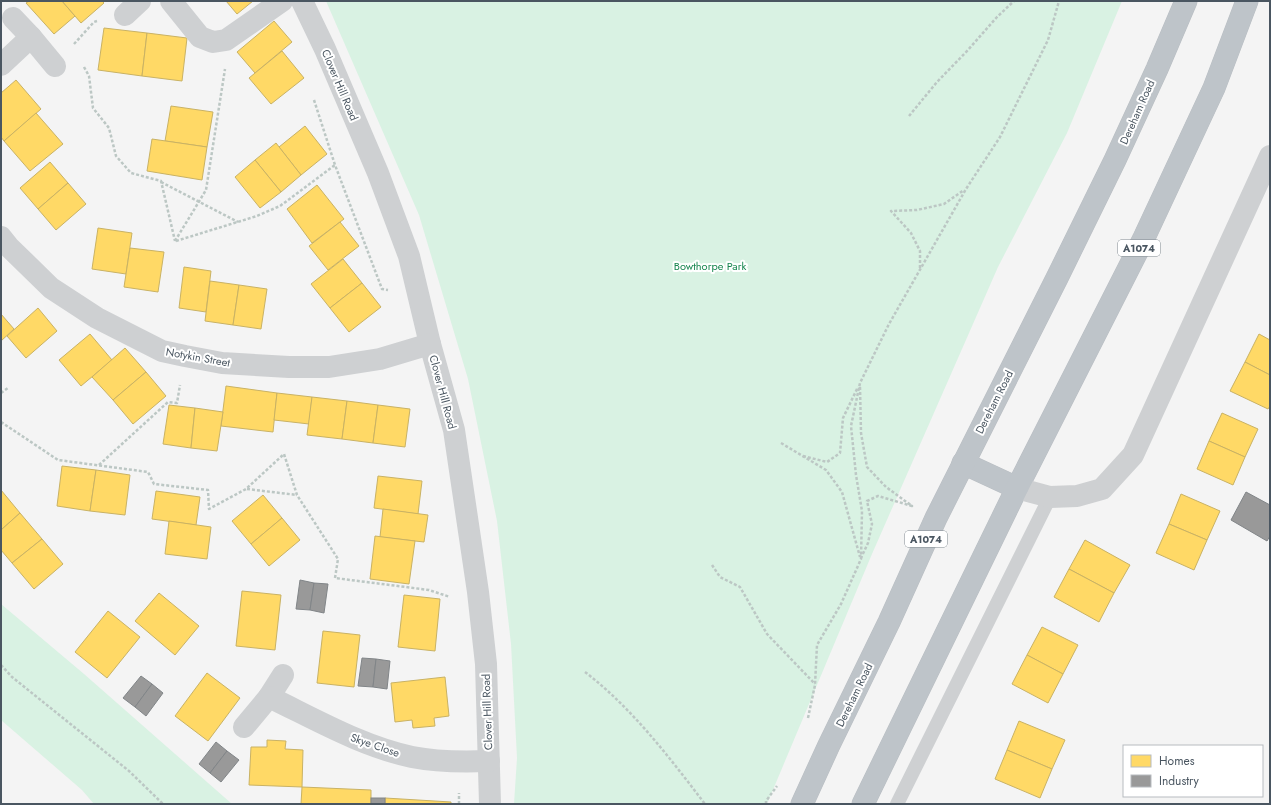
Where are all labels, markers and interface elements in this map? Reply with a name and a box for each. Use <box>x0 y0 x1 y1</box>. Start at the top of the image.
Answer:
street label: Clover Hill Road <box>318 47 362 123</box>
street label: Dereham Road <box>1116 77 1158 147</box>
road number: A1074 <box>1118 240 1160 256</box>
park label: Bowthorpe Park <box>674 258 746 274</box>
street label: Notykin Street <box>165 343 232 371</box>
street label: Clover Hill Road <box>425 353 461 431</box>
street label: Dereham Road <box>971 368 1017 436</box>
road number: A1074 <box>905 531 947 547</box>
street label: Dereham Road <box>832 660 876 730</box>
street label: Clover Hill Road <box>478 674 496 750</box>
street label: Skye Close <box>348 729 402 761</box>
legend <box>1123 745 1263 797</box>
text: Homes <box>1159 752 1195 770</box>
text: Industry <box>1159 772 1200 790</box>

